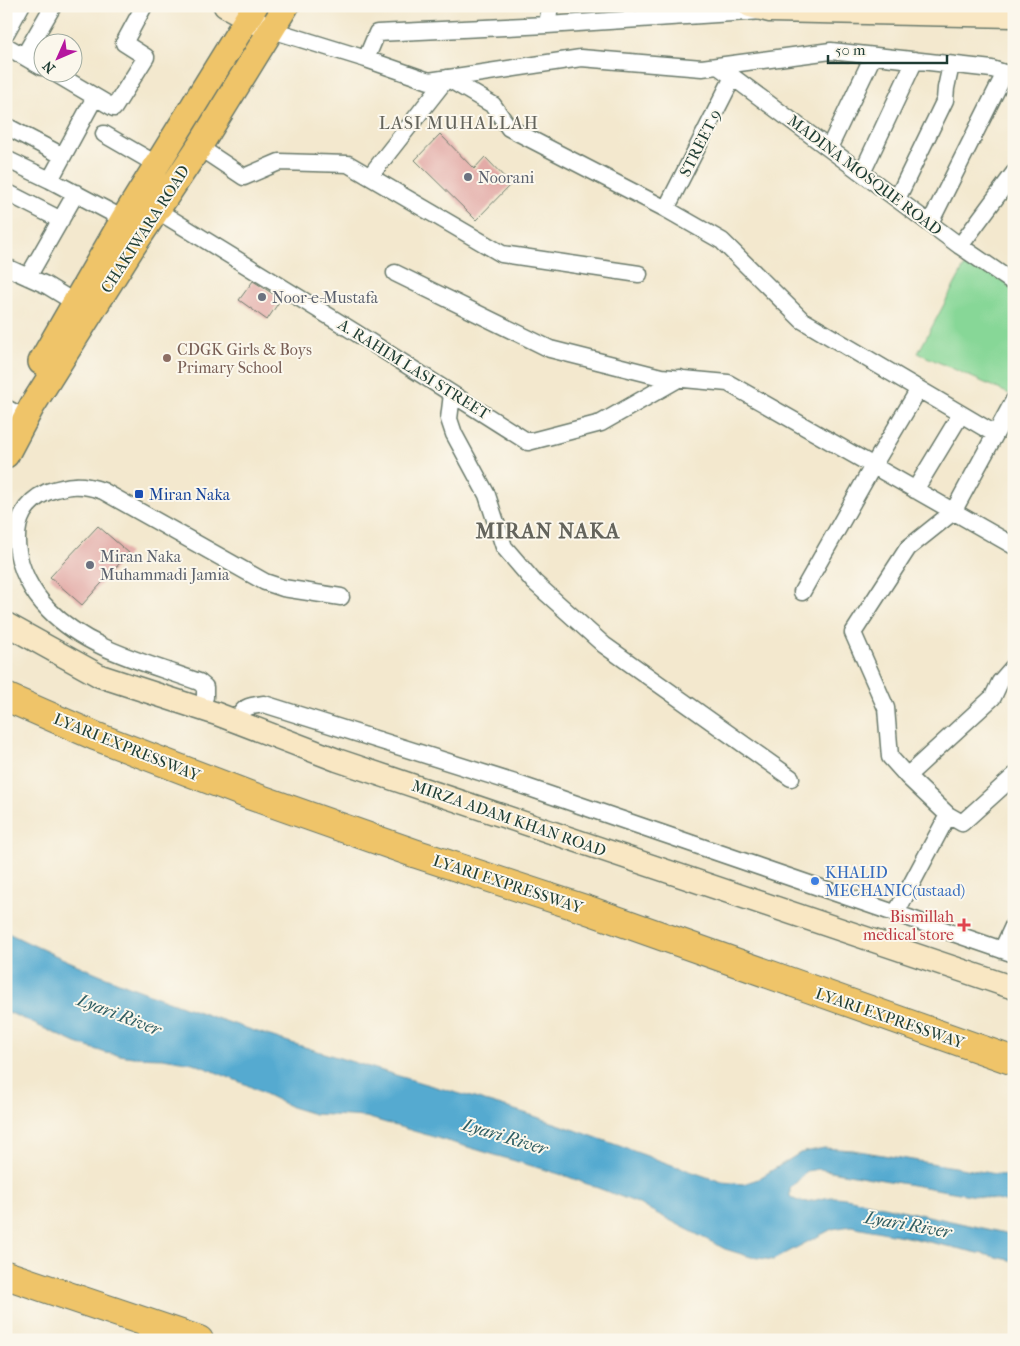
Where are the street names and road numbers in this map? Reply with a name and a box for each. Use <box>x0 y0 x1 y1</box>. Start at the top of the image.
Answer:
street label: STREET 9 <box>675 106 725 180</box>
street label: MADINA MOSQUE ROAD <box>784 111 946 239</box>
street label: CHAKIWARA ROAD <box>97 162 193 296</box>
street label: A. RAHIM LASI STREET <box>334 314 494 424</box>
street label: LYARI EXPRESSWAY <box>51 709 204 785</box>
street label: MIRZA ADAM KHAN ROAD <box>409 776 609 860</box>
street label: LYARI EXPRESSWAY <box>431 851 586 918</box>
street label: LYARI EXPRESSWAY <box>813 984 968 1053</box>

